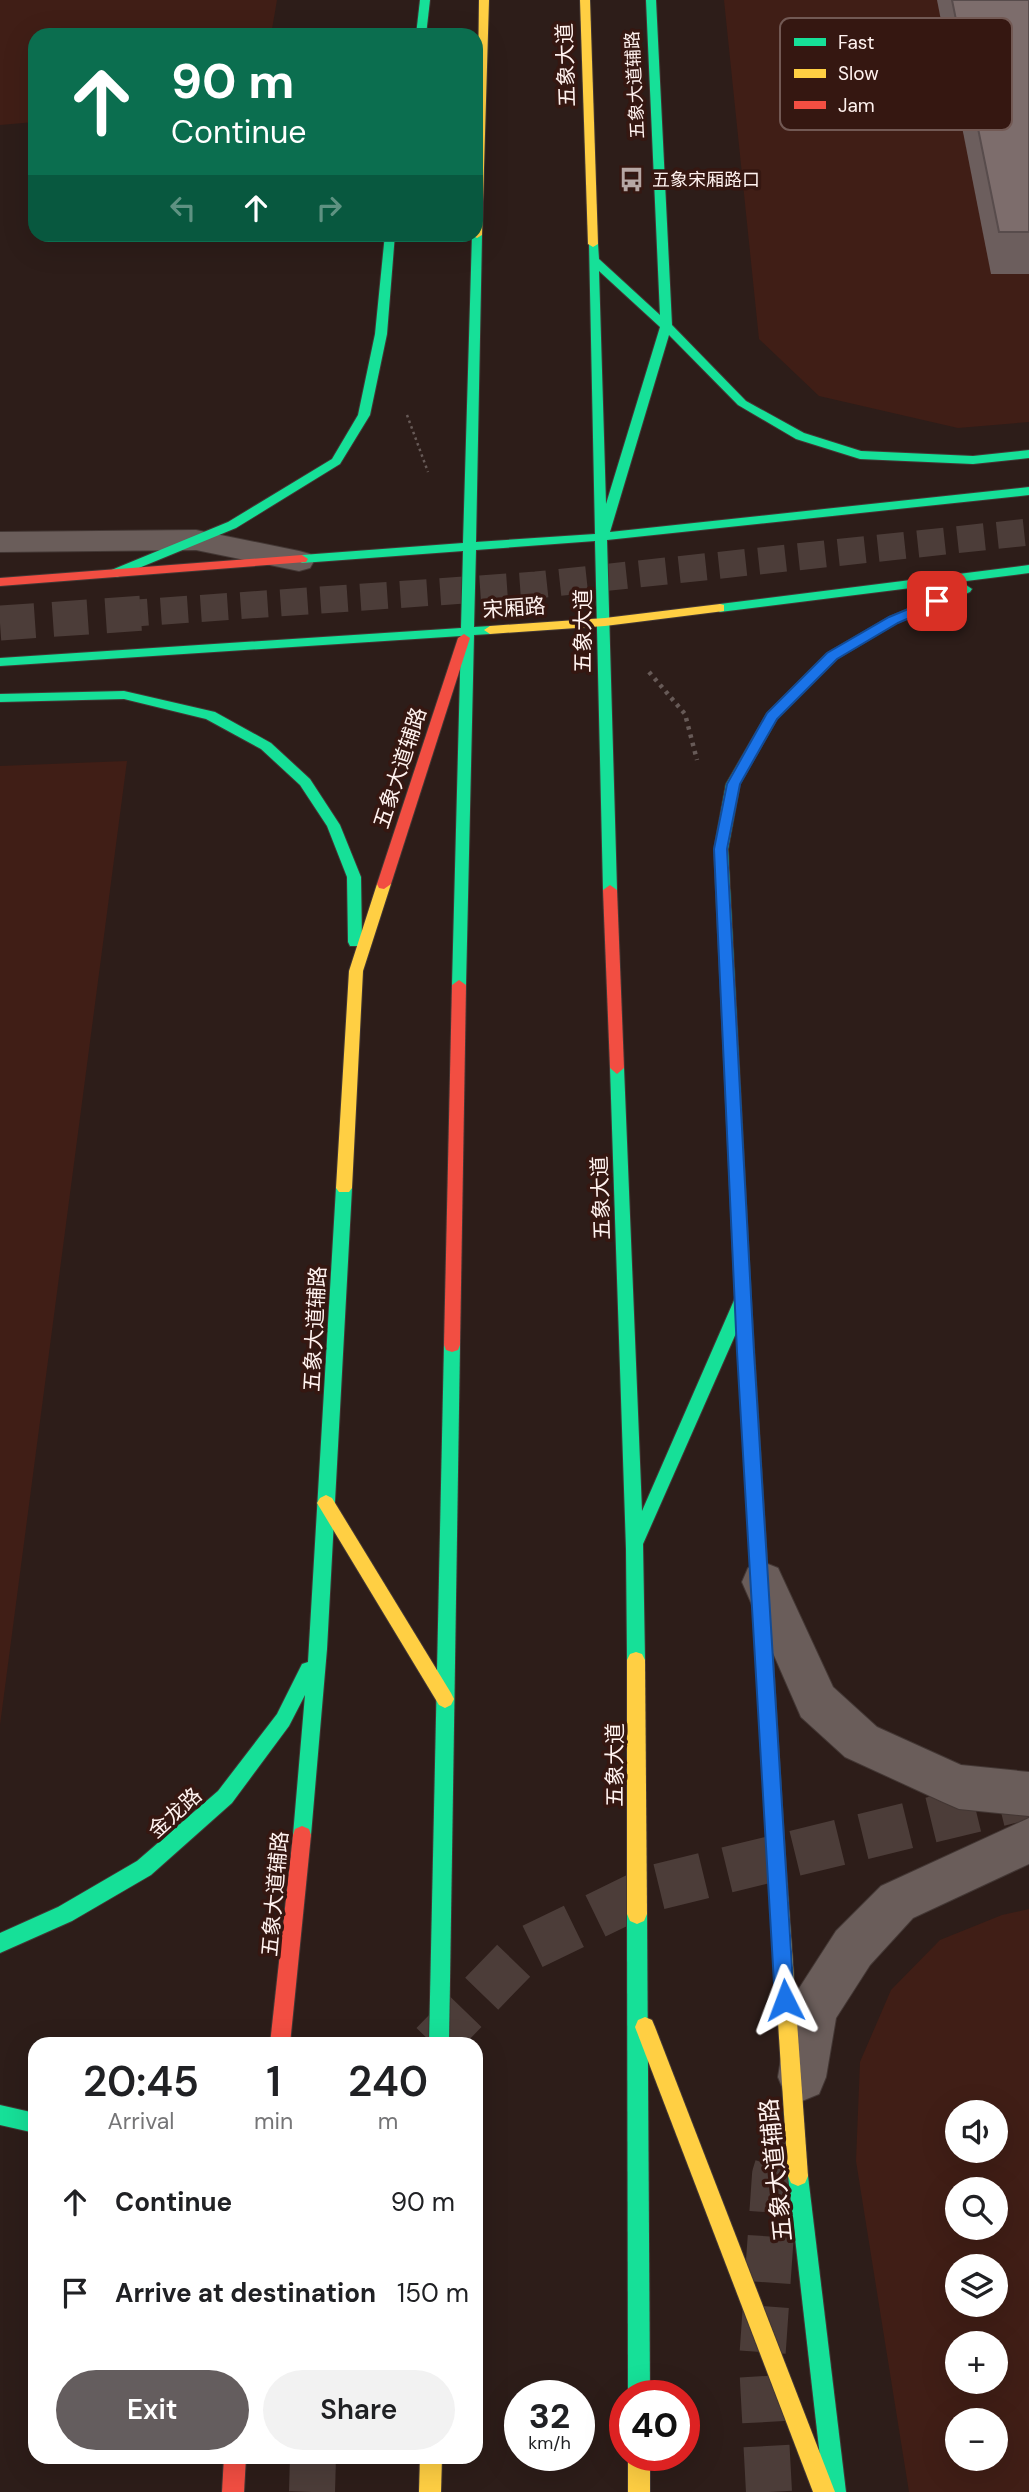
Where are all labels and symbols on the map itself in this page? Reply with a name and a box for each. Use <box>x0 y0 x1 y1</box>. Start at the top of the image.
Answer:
legend <box>780 18 1012 130</box>
street label: 五象大道 <box>551 23 581 107</box>
street label: 五象大道辅路 <box>620 30 650 140</box>
text: Fast <box>838 30 874 55</box>
text: Slow <box>838 61 879 86</box>
text: Jam <box>838 93 875 118</box>
bus stop icon: 五象宋厢路口 <box>618 166 646 194</box>
place label: 五象宋厢路口 <box>652 168 760 192</box>
pin <box>907 571 967 631</box>
street label: 五象大道 <box>569 589 597 673</box>
street label: 宋厢路 <box>482 592 546 624</box>
street label: 五象大道辅路 <box>367 704 433 832</box>
street label: 五象大道 <box>586 1156 616 1240</box>
street label: 五象大道辅路 <box>298 1265 332 1393</box>
street label: 五象大道 <box>601 1723 629 1807</box>
street label: 金龙路 <box>142 1782 208 1844</box>
street label: 五象大道辅路 <box>256 1830 294 1958</box>
position arrow <box>748 1963 822 2037</box>
street label: 五象大道辅路 <box>753 2097 798 2243</box>
speed limit sign: 40 <box>609 2380 700 2471</box>

